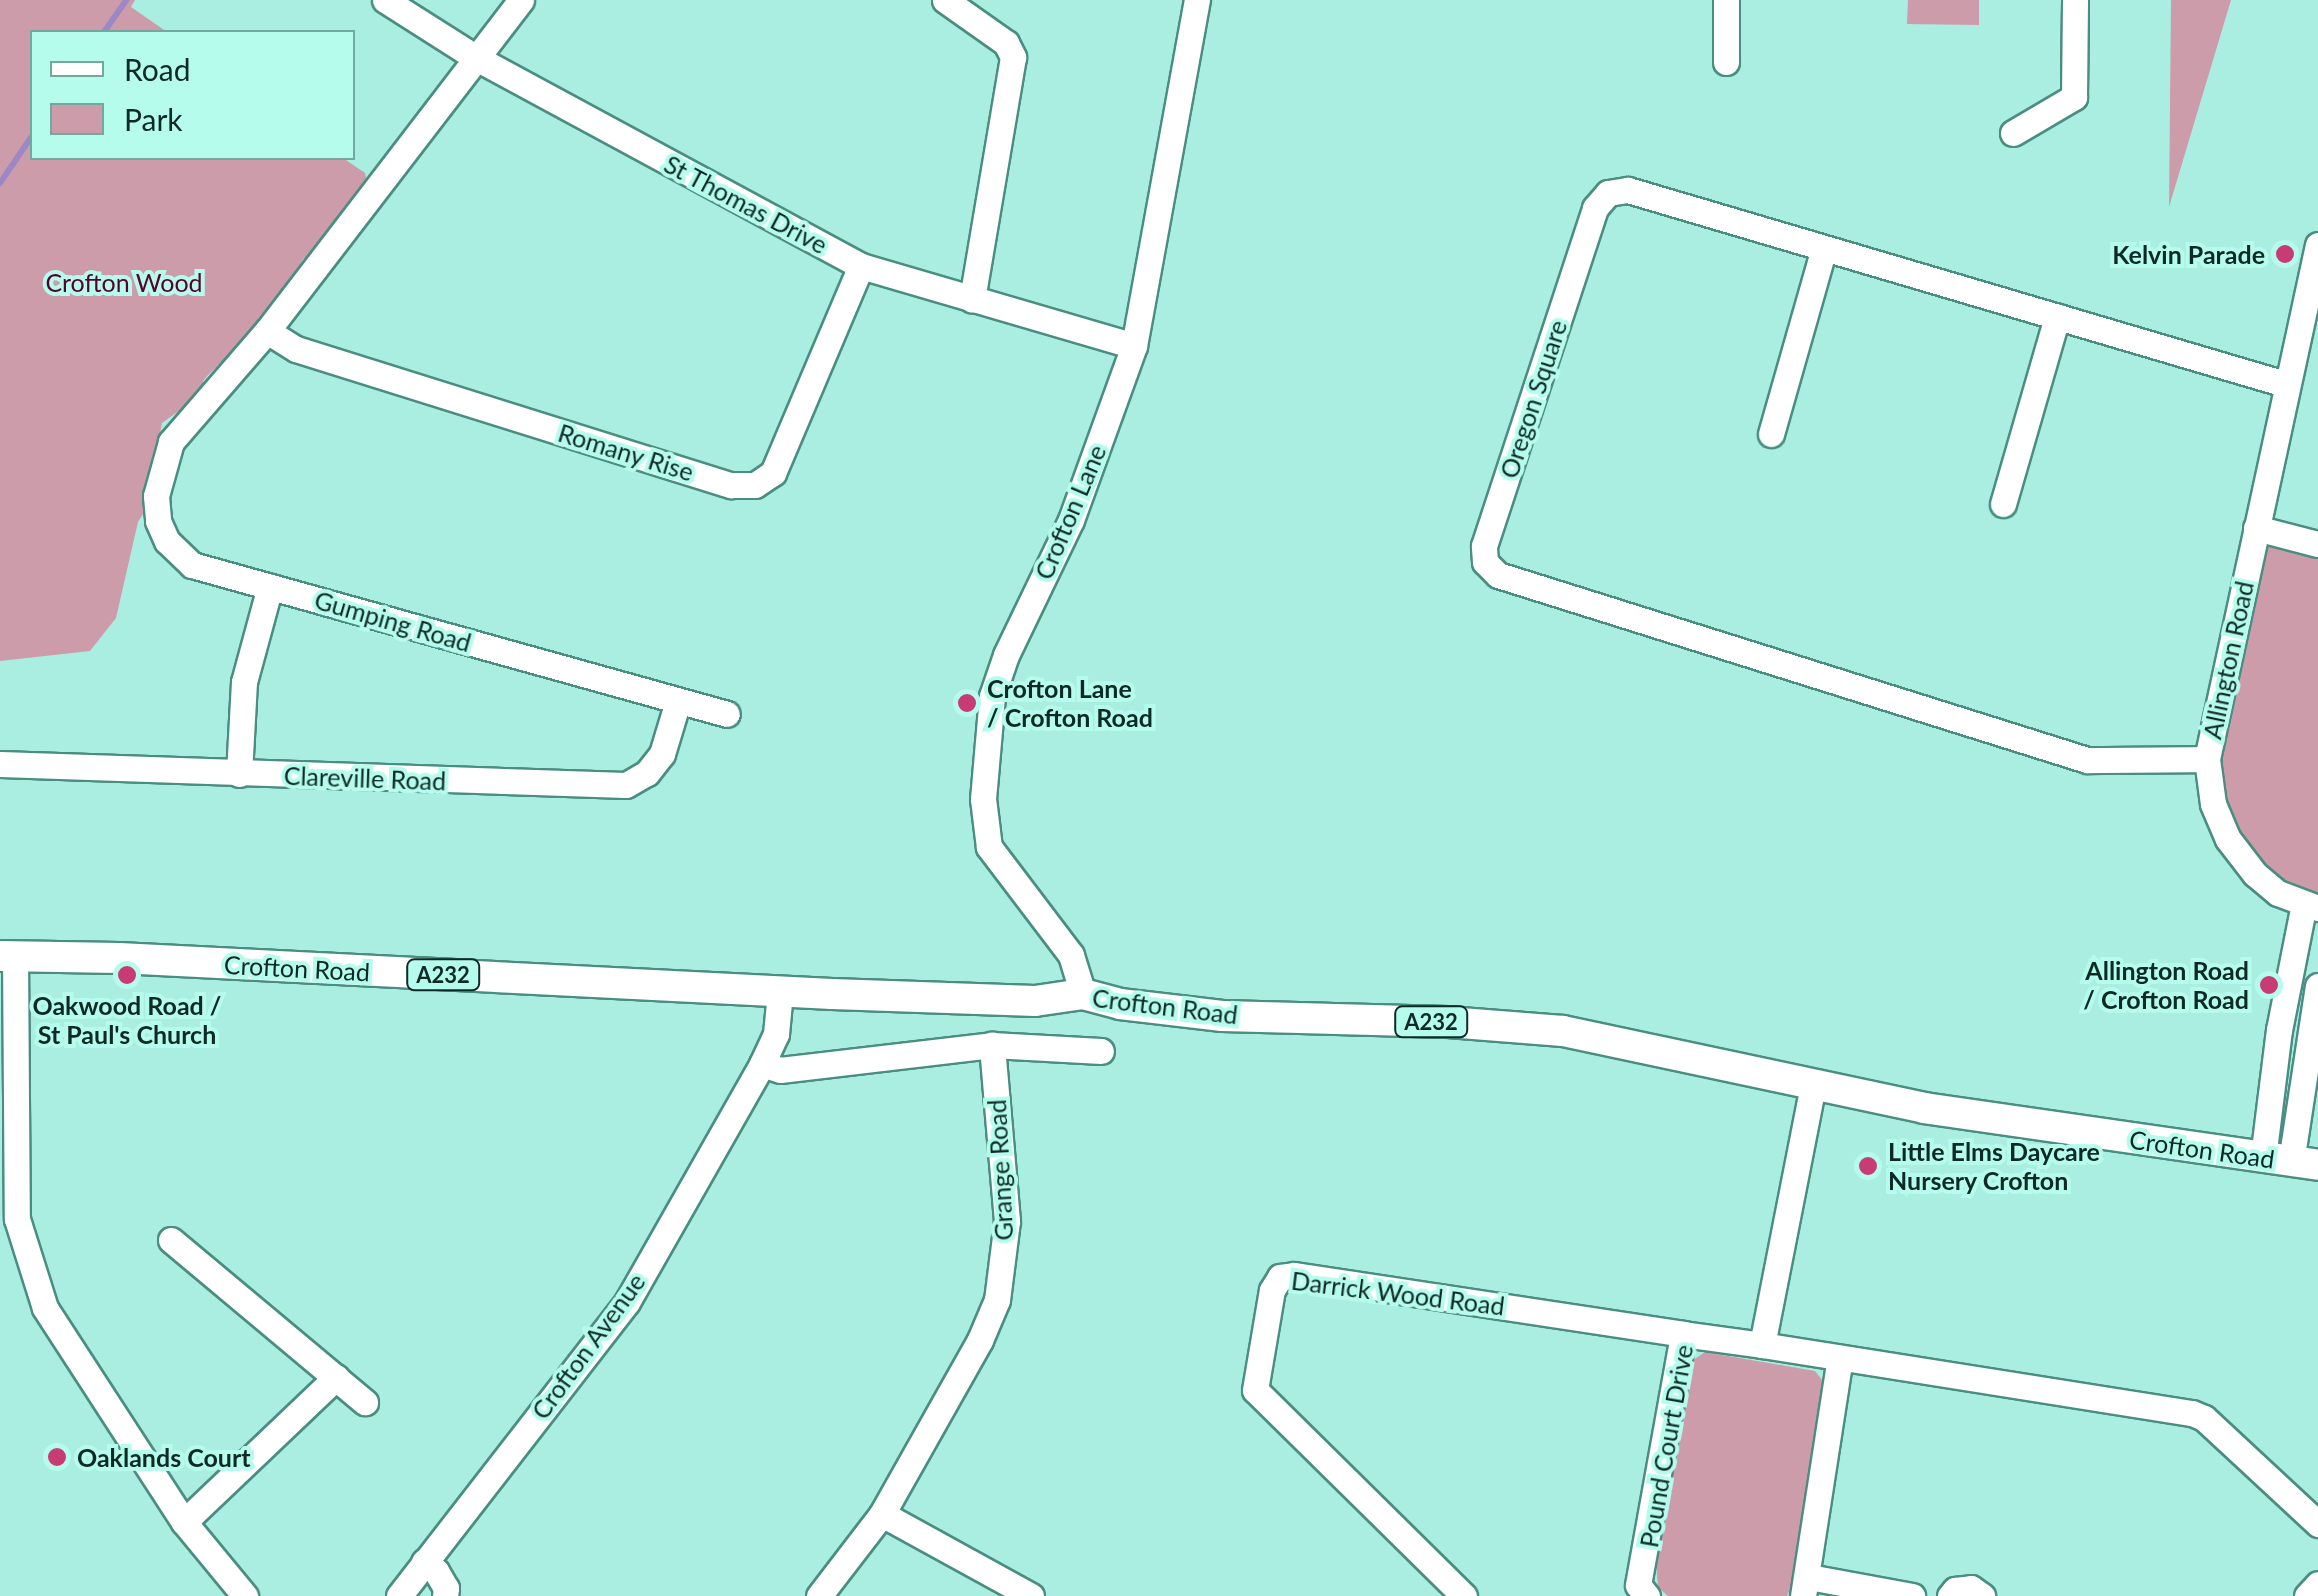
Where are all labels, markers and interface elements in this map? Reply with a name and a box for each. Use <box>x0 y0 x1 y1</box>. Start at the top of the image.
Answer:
legend <box>30 30 355 160</box>
text: Road <box>124 51 191 87</box>
text: Park <box>124 101 183 137</box>
street label: St Thomas Drive <box>659 148 833 260</box>
place label: Kelvin Parade <box>2112 239 2265 269</box>
marker: Kelvin Parade <box>2274 243 2296 265</box>
park label: Crofton Wood <box>45 267 203 297</box>
street label: Oregon Square <box>1493 316 1573 482</box>
street label: Romany Rise <box>554 417 698 487</box>
street label: Crofton Lane <box>1028 440 1112 584</box>
street label: Allington Road <box>2197 578 2259 742</box>
street label: Gumping Road <box>311 584 475 658</box>
place label: Crofton Lane / Crofton Road <box>987 674 1153 733</box>
marker: Crofton Lane / Crofton Road <box>956 692 978 714</box>
street label: Clareville Road <box>283 760 447 796</box>
street label: Crofton Road <box>223 949 371 987</box>
place label: Allington Road / Crofton Road <box>2083 956 2249 1015</box>
road number: A232 <box>406 958 480 992</box>
marker: Oakwood Road / St Paul's Church <box>116 964 138 986</box>
marker: Allington Road / Crofton Road <box>2258 974 2280 996</box>
street label: Crofton Road <box>1091 982 1239 1030</box>
place label: Oakwood Road / St Paul's Church <box>33 991 221 1050</box>
road number: A232 <box>1394 1005 1468 1039</box>
street label: Grange Road <box>981 1099 1019 1241</box>
street label: Crofton Road <box>2128 1124 2276 1174</box>
place label: Little Elms Daycare Nursery Crofton <box>1888 1137 2100 1196</box>
marker: Little Elms Daycare Nursery Crofton <box>1857 1155 1879 1177</box>
street label: Darrick Wood Road <box>1289 1265 1507 1321</box>
street label: Crofton Avenue <box>525 1267 651 1425</box>
street label: Pound Court Drive <box>1633 1342 1699 1550</box>
place label: Oaklands Court <box>77 1442 251 1472</box>
marker: Oaklands Court <box>46 1446 68 1468</box>

